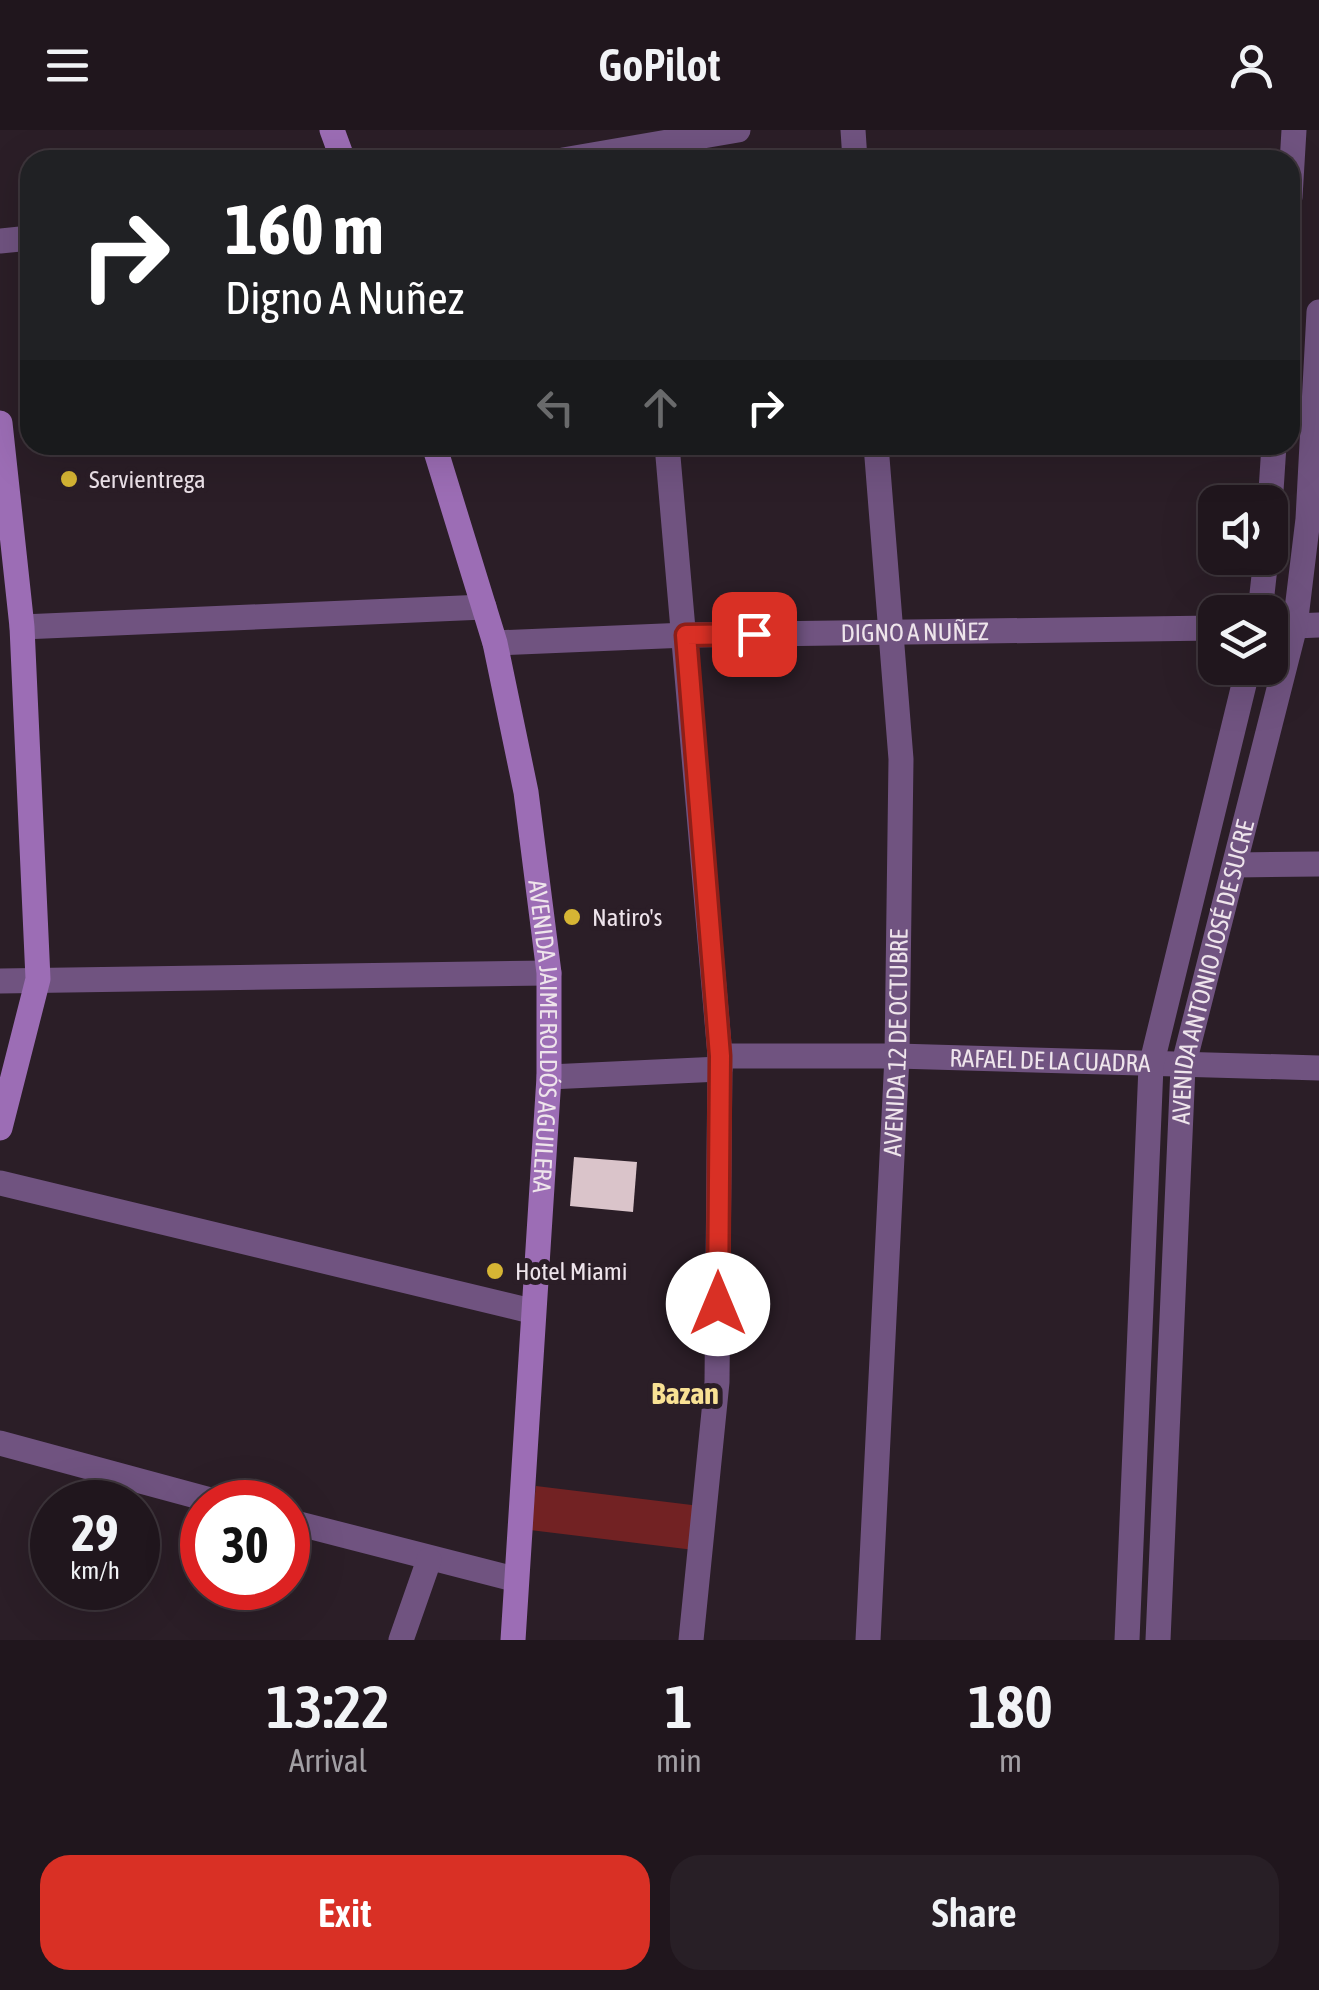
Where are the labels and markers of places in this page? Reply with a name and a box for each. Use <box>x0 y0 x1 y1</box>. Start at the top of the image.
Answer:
place label: Servientrega <box>89 465 206 493</box>
marker: Servientrega <box>58 468 80 490</box>
pin <box>712 592 797 677</box>
place label: Natiro's <box>592 903 663 931</box>
marker: Natiro's <box>561 906 583 928</box>
place label: Hotel Miami <box>515 1257 628 1285</box>
marker: Hotel Miami <box>484 1260 506 1282</box>

